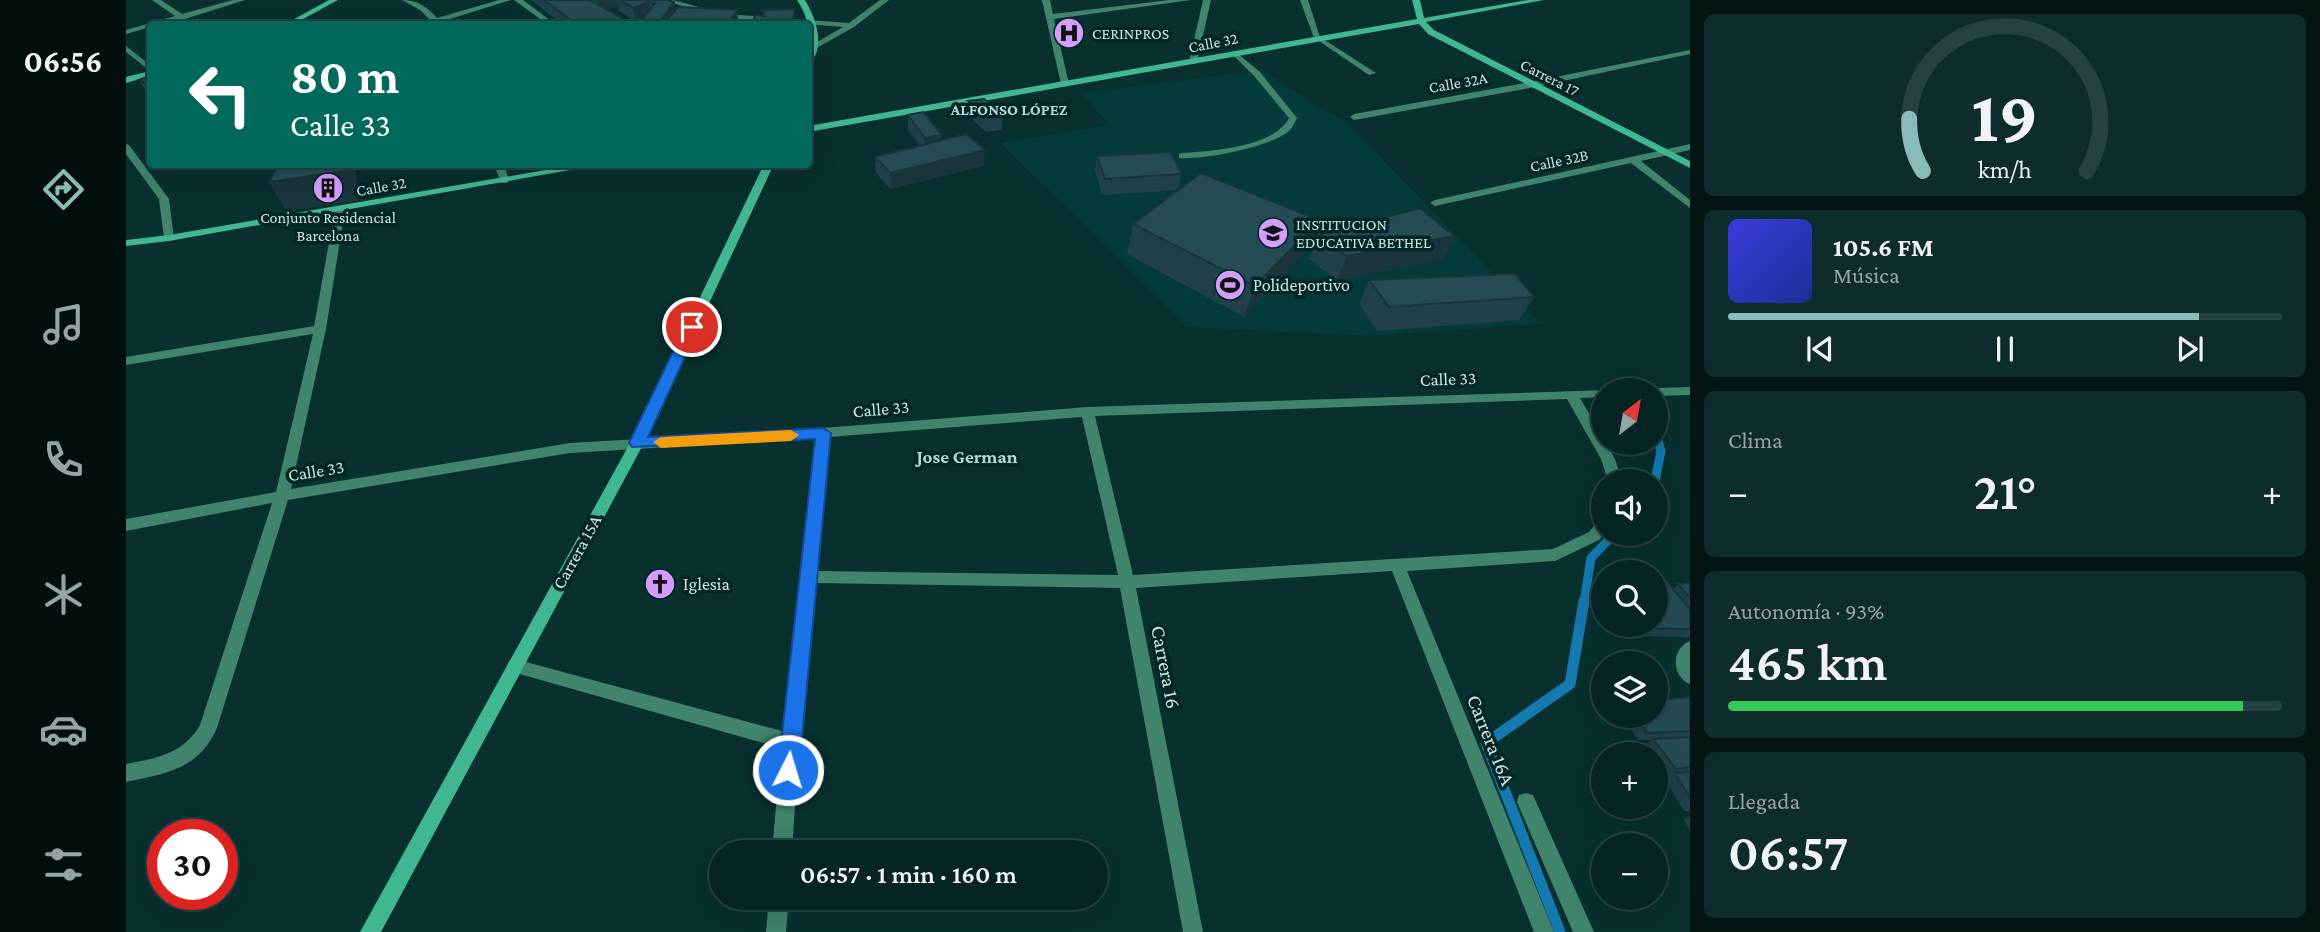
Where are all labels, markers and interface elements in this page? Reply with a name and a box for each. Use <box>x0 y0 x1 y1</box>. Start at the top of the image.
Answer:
hospital icon: CERINPROS <box>1052 16 1086 50</box>
place label: CERINPROS <box>1092 25 1169 42</box>
street label: Calle 32 <box>1187 29 1240 56</box>
text: 06:56 <box>24 43 102 79</box>
icon: left <box>175 49 266 140</box>
text: 80 m <box>290 49 399 104</box>
street label: Carrera 17 <box>1518 56 1582 100</box>
street label: Calle 32A <box>1427 69 1490 96</box>
text: 19 <box>1972 76 2038 157</box>
district label: ALFONSO LÓPEZ <box>950 101 1068 118</box>
text: Calle 33 <box>290 107 391 143</box>
street label: Calle 32B <box>1528 146 1590 175</box>
text: km/h <box>1978 156 2032 183</box>
icon: directions <box>39 165 88 214</box>
building icon: Conjunto Residencial Barcelona <box>311 171 345 205</box>
street label: Calle 32 <box>355 174 408 199</box>
place label: Conjunto Residencial Barcelona <box>260 209 396 244</box>
school or university icon: INSTITUCION EDUCATIVA BETHEL <box>1256 216 1290 250</box>
place label: INSTITUCION EDUCATIVA BETHEL <box>1296 216 1431 251</box>
text: 105.6 FM <box>1833 233 1934 262</box>
text: Música <box>1833 262 1900 288</box>
sports icon: Polideportivo <box>1213 268 1247 302</box>
place label: Polideportivo <box>1253 275 1350 295</box>
pin <box>662 297 722 357</box>
icon: music <box>39 300 88 349</box>
icon: arrive <box>673 308 711 346</box>
icon: previous <box>1801 330 1839 368</box>
icon: pause <box>1986 330 2024 368</box>
icon: next <box>2171 330 2209 368</box>
street label: Calle 33 <box>1419 368 1477 390</box>
north arrow <box>1591 378 1668 455</box>
map controls <box>1591 378 1668 910</box>
street label: Calle 33 <box>852 397 910 421</box>
text: Clima <box>1728 427 1783 453</box>
icon: phone <box>39 435 88 484</box>
district label: Jose German <box>914 446 1018 467</box>
street label: Calle 33 <box>286 457 346 485</box>
text: 21° <box>1974 462 2036 520</box>
button: sound <box>1591 469 1668 546</box>
text: − <box>1728 471 1748 513</box>
text: + <box>2262 471 2282 513</box>
street label: Carrera 15A <box>549 511 606 592</box>
button: search <box>1591 560 1668 637</box>
church icon: Iglesia <box>643 567 677 601</box>
icon: climate <box>39 570 88 619</box>
place label: Iglesia <box>683 574 730 594</box>
text: Autonomía · 93% <box>1728 598 1884 624</box>
street label: Carrera 16 <box>1146 623 1186 711</box>
text: 465 km <box>1728 633 1888 691</box>
button: layers <box>1591 651 1668 728</box>
street label: Carrera 16A <box>1462 691 1520 789</box>
icon: car <box>39 705 88 754</box>
position arrow <box>751 733 825 807</box>
button: + <box>1591 742 1668 819</box>
text: Llegada <box>1728 788 1800 814</box>
speed limit sign: 30 <box>147 819 238 910</box>
text: 06:57 <box>1728 823 1848 881</box>
button: − <box>1591 833 1668 910</box>
icon: filters <box>39 840 88 889</box>
text: 06:57 · 1 min · 160 m <box>800 860 1017 889</box>

